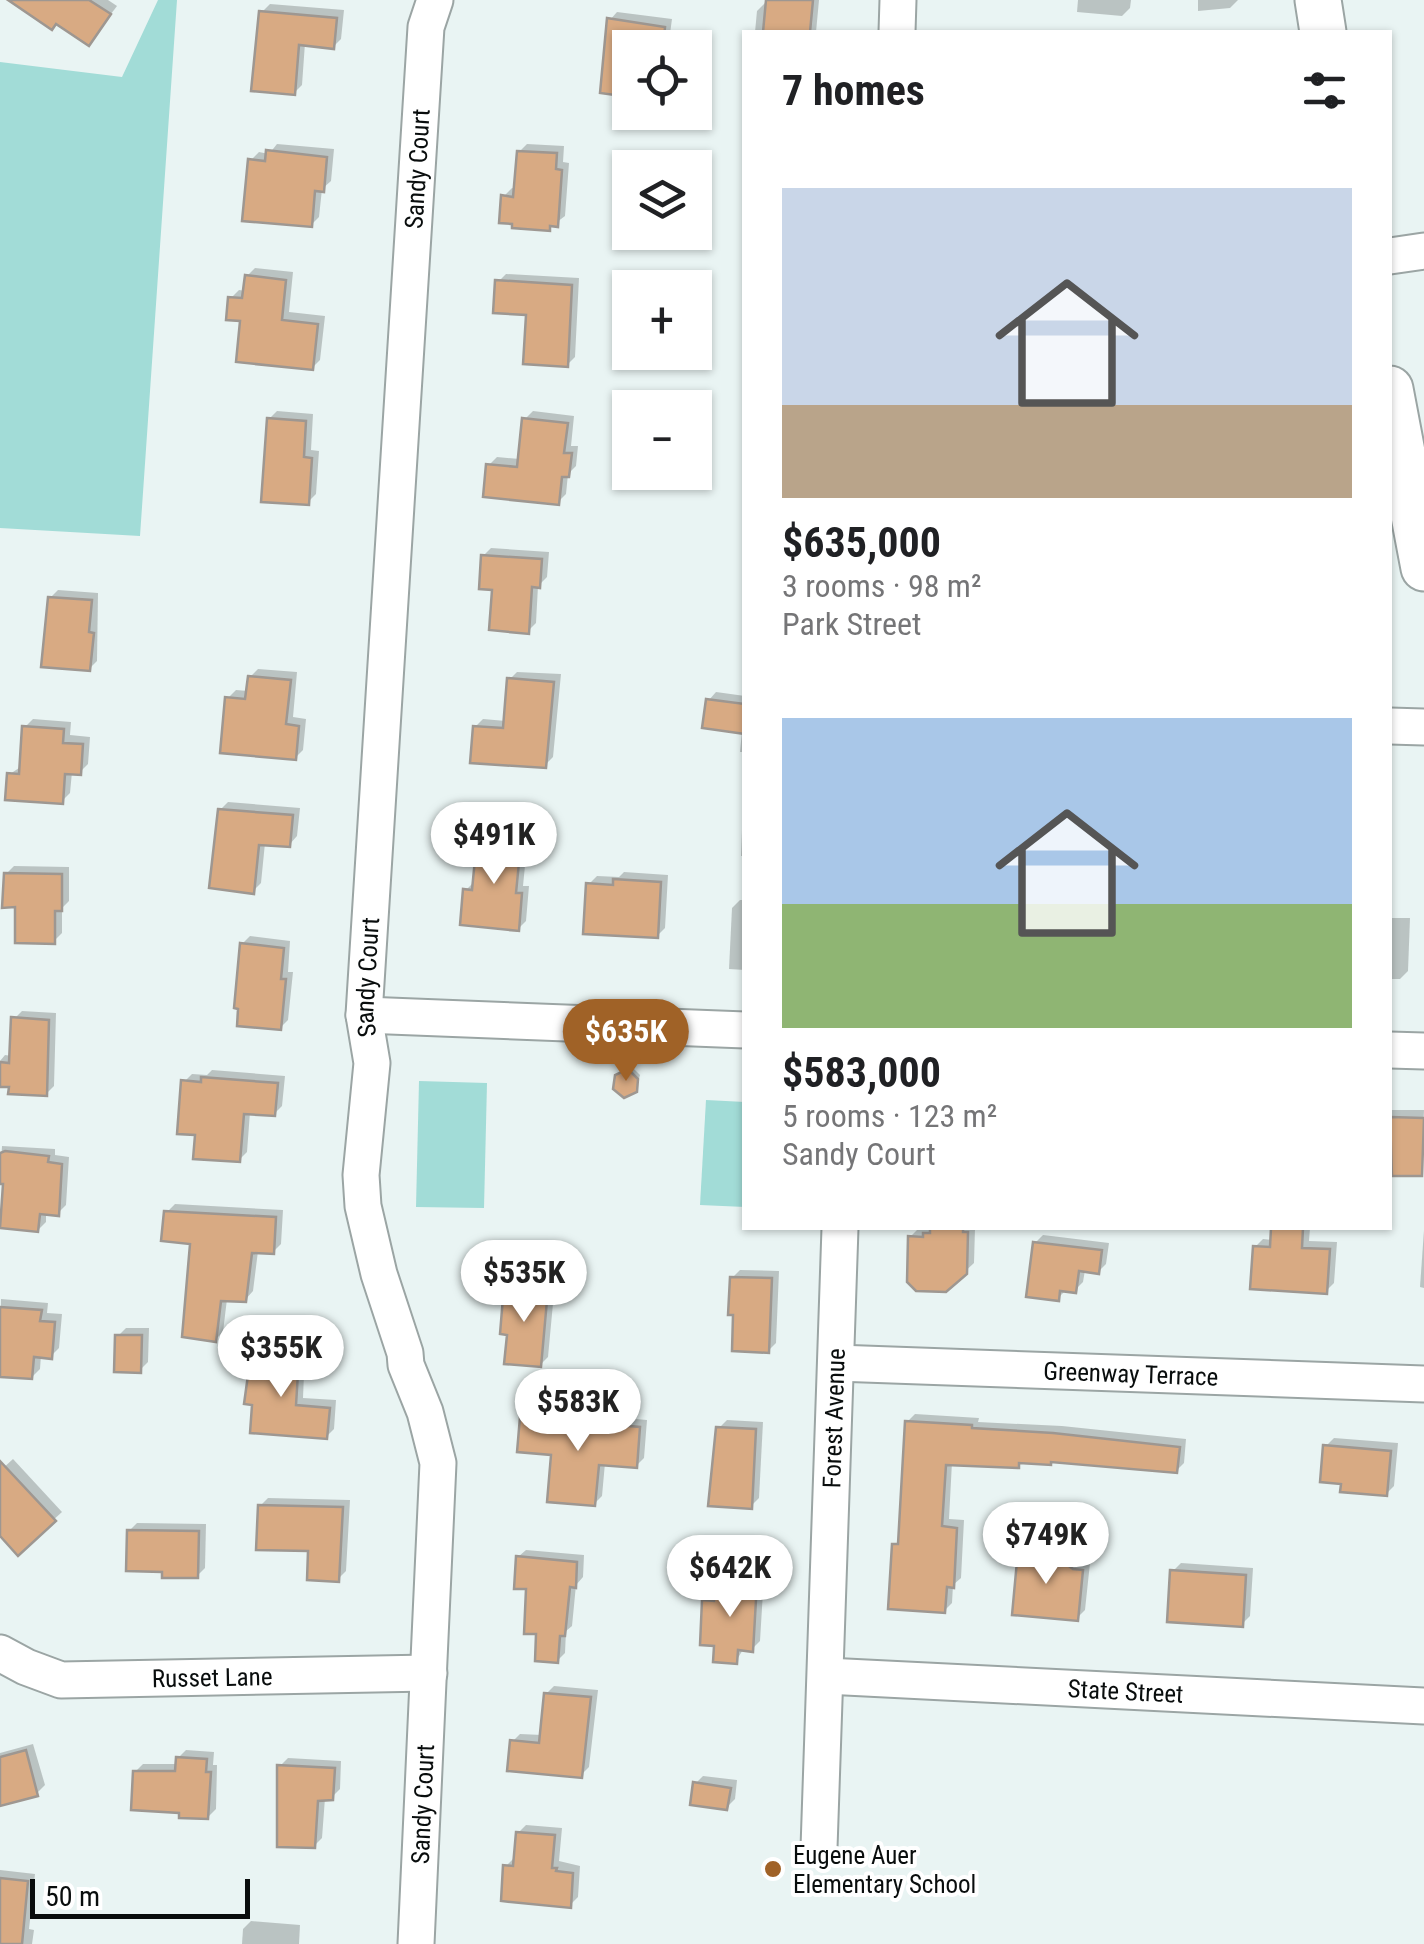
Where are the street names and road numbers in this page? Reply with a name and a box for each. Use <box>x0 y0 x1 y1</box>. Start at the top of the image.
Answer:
street label: Sandy Court <box>399 108 436 230</box>
street label: Sandy Court <box>350 916 385 1039</box>
street label: Forest Avenue <box>817 1348 851 1489</box>
street label: Greenway Terrace <box>1043 1356 1219 1392</box>
street label: Russet Lane <box>151 1662 273 1693</box>
street label: State Street <box>1067 1674 1184 1709</box>
street label: Sandy Court <box>406 1744 440 1865</box>

